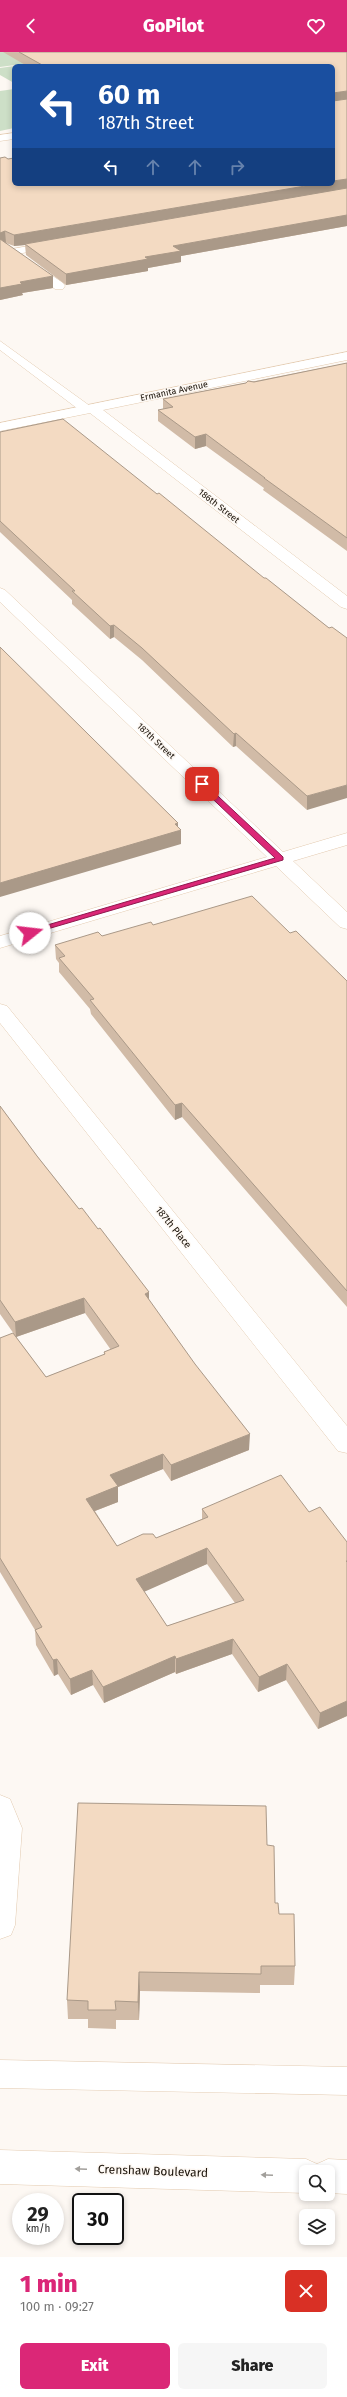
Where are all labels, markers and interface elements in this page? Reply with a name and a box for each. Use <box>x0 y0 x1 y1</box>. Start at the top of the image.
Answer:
icon: back <box>20 15 42 37</box>
text: GoPilot <box>143 15 204 37</box>
icon: heart <box>305 15 327 37</box>
text: 60 m <box>98 78 160 111</box>
icon: left <box>32 80 84 132</box>
text: 187th Street <box>98 112 194 134</box>
icon: left <box>100 156 122 178</box>
icon: ahead <box>142 156 164 178</box>
icon: ahead <box>184 156 206 178</box>
icon: right <box>226 156 248 178</box>
street label: Ermanita Avenue <box>139 379 209 403</box>
street label: 186th Street <box>197 487 242 525</box>
street label: 187th Street <box>135 721 178 762</box>
pin <box>185 767 219 801</box>
icon: arrive <box>191 773 213 795</box>
position arrow <box>9 912 51 954</box>
street label: 187th Place <box>153 1204 194 1251</box>
street label: Crenshaw Boulevard <box>98 2162 208 2180</box>
map controls <box>299 2165 335 2245</box>
button: search <box>299 2165 335 2201</box>
one-way arrow <box>75 2166 87 2173</box>
one-way arrow <box>261 2171 273 2178</box>
speed limit sign: 30 <box>72 2193 124 2245</box>
text: 29 <box>27 2202 49 2226</box>
button: layers <box>299 2209 335 2245</box>
text: km/h <box>26 2223 50 2235</box>
text: 1 min <box>20 2270 78 2298</box>
button: close <box>285 2270 327 2312</box>
text: 100 m · 09:27 <box>20 2299 94 2314</box>
button: Exit <box>20 2343 170 2389</box>
button: Share <box>178 2343 327 2389</box>

